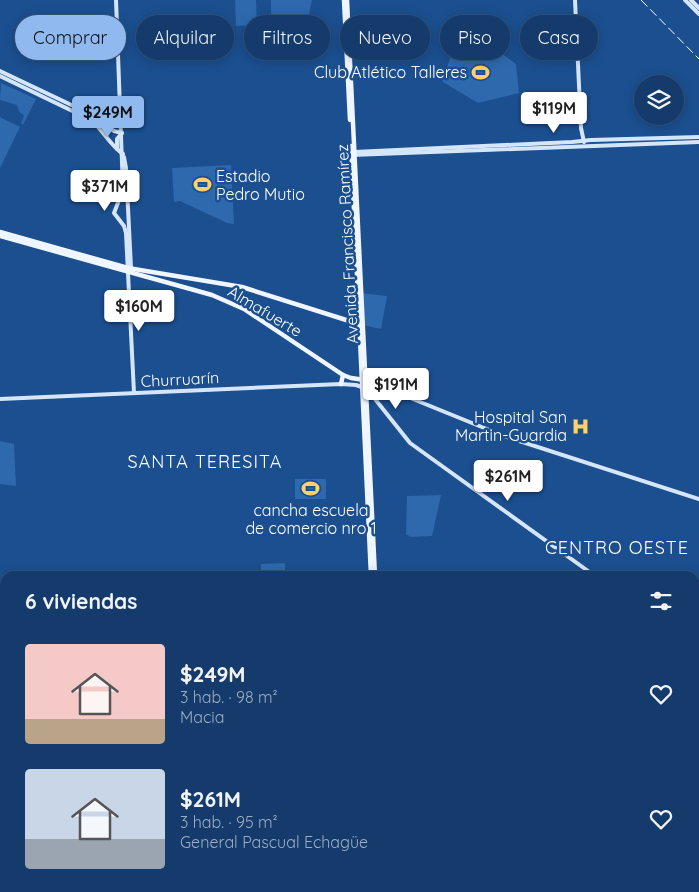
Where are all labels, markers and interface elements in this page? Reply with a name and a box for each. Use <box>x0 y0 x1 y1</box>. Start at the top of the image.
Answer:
chip: Comprar <box>15 15 126 60</box>
chip: Alquilar <box>136 15 234 60</box>
chip: Filtros <box>244 15 330 60</box>
chip: Nuevo <box>340 15 430 60</box>
chip: Piso <box>440 15 510 60</box>
chip: Casa <box>520 15 598 60</box>
place label: Club Atlético Talleres <box>314 62 467 82</box>
sports icon: Club Atlético Talleres <box>471 62 491 82</box>
map controls <box>634 75 684 125</box>
button: layers <box>634 75 684 125</box>
pin: $119M <box>519 92 589 134</box>
pin: $249M <box>73 96 143 138</box>
text: $119M <box>532 98 576 118</box>
text: $249M <box>83 102 133 122</box>
street label: Avenida Francisco Ramírez <box>332 144 362 344</box>
place label: Estadio Pedro Mutio <box>216 166 305 204</box>
pin: $371M <box>70 170 140 212</box>
sports icon: Estadio Pedro Mutio <box>192 175 212 195</box>
text: $371M <box>82 176 128 196</box>
street label: Almafuerte <box>224 281 306 341</box>
pin: $160M <box>104 290 174 332</box>
text: $160M <box>115 296 163 316</box>
street label: Churruarín <box>140 367 220 391</box>
pin: $191M <box>361 368 431 410</box>
text: $191M <box>374 374 418 394</box>
place label: Hospital San Martin-Guardia <box>455 407 567 445</box>
hospital icon: Hospital San Martin-Guardia <box>571 416 591 436</box>
district label: SANTA TERESITA <box>127 450 283 473</box>
pin: $261M <box>473 460 543 502</box>
text: $261M <box>485 466 531 486</box>
sports icon: cancha escuela de comercio nro 1 <box>301 479 321 499</box>
place label: cancha escuela de comercio nro 1 <box>245 500 377 538</box>
district label: CENTRO OESTE <box>545 536 689 559</box>
icon: filters <box>647 587 675 615</box>
text: 6 viviendas <box>25 588 137 614</box>
text: $249M <box>180 661 246 687</box>
icon: home <box>65 664 125 724</box>
icon: heart <box>647 680 675 708</box>
text: 3 hab. · 98 m² <box>180 687 278 707</box>
text: Macia <box>180 707 224 727</box>
text: $261M <box>180 786 241 812</box>
icon: home <box>65 789 125 849</box>
icon: heart <box>647 805 675 833</box>
text: 3 hab. · 95 m² <box>180 812 278 832</box>
text: General Pascual Echagüe <box>180 832 368 852</box>

